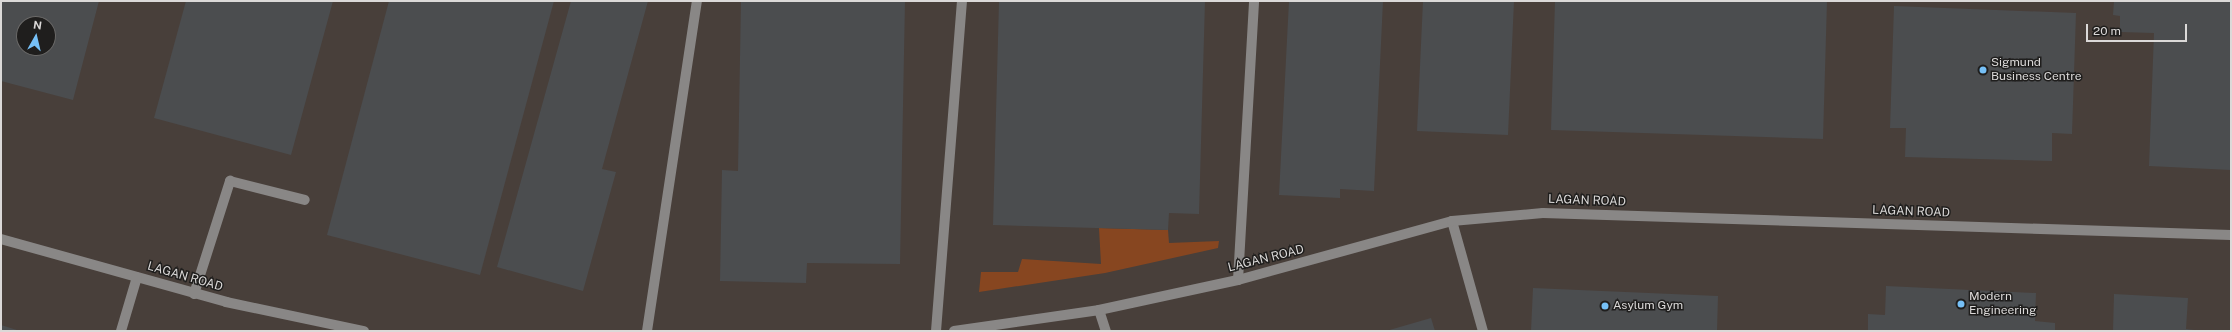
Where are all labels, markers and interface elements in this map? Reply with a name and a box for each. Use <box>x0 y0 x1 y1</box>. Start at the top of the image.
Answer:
north arrow <box>16 16 56 56</box>
scale bar <box>2088 16 2189 42</box>
text: N <box>32 19 43 32</box>
text: 20 m <box>2093 24 2121 38</box>
place label: Sigmund Business Centre <box>1991 56 2082 84</box>
marker: Sigmund Business Centre <box>1978 65 1988 75</box>
street label: LAGAN ROAD <box>1548 192 1626 210</box>
street label: LAGAN ROAD <box>1872 203 1950 221</box>
street label: LAGAN ROAD <box>1227 243 1305 275</box>
street label: LAGAN ROAD <box>146 259 224 295</box>
place label: Modern Engineering <box>1969 290 2036 318</box>
place label: Asylum Gym <box>1613 299 1683 313</box>
marker: Modern Engineering <box>1956 299 1966 309</box>
marker: Asylum Gym <box>1600 301 1610 311</box>

